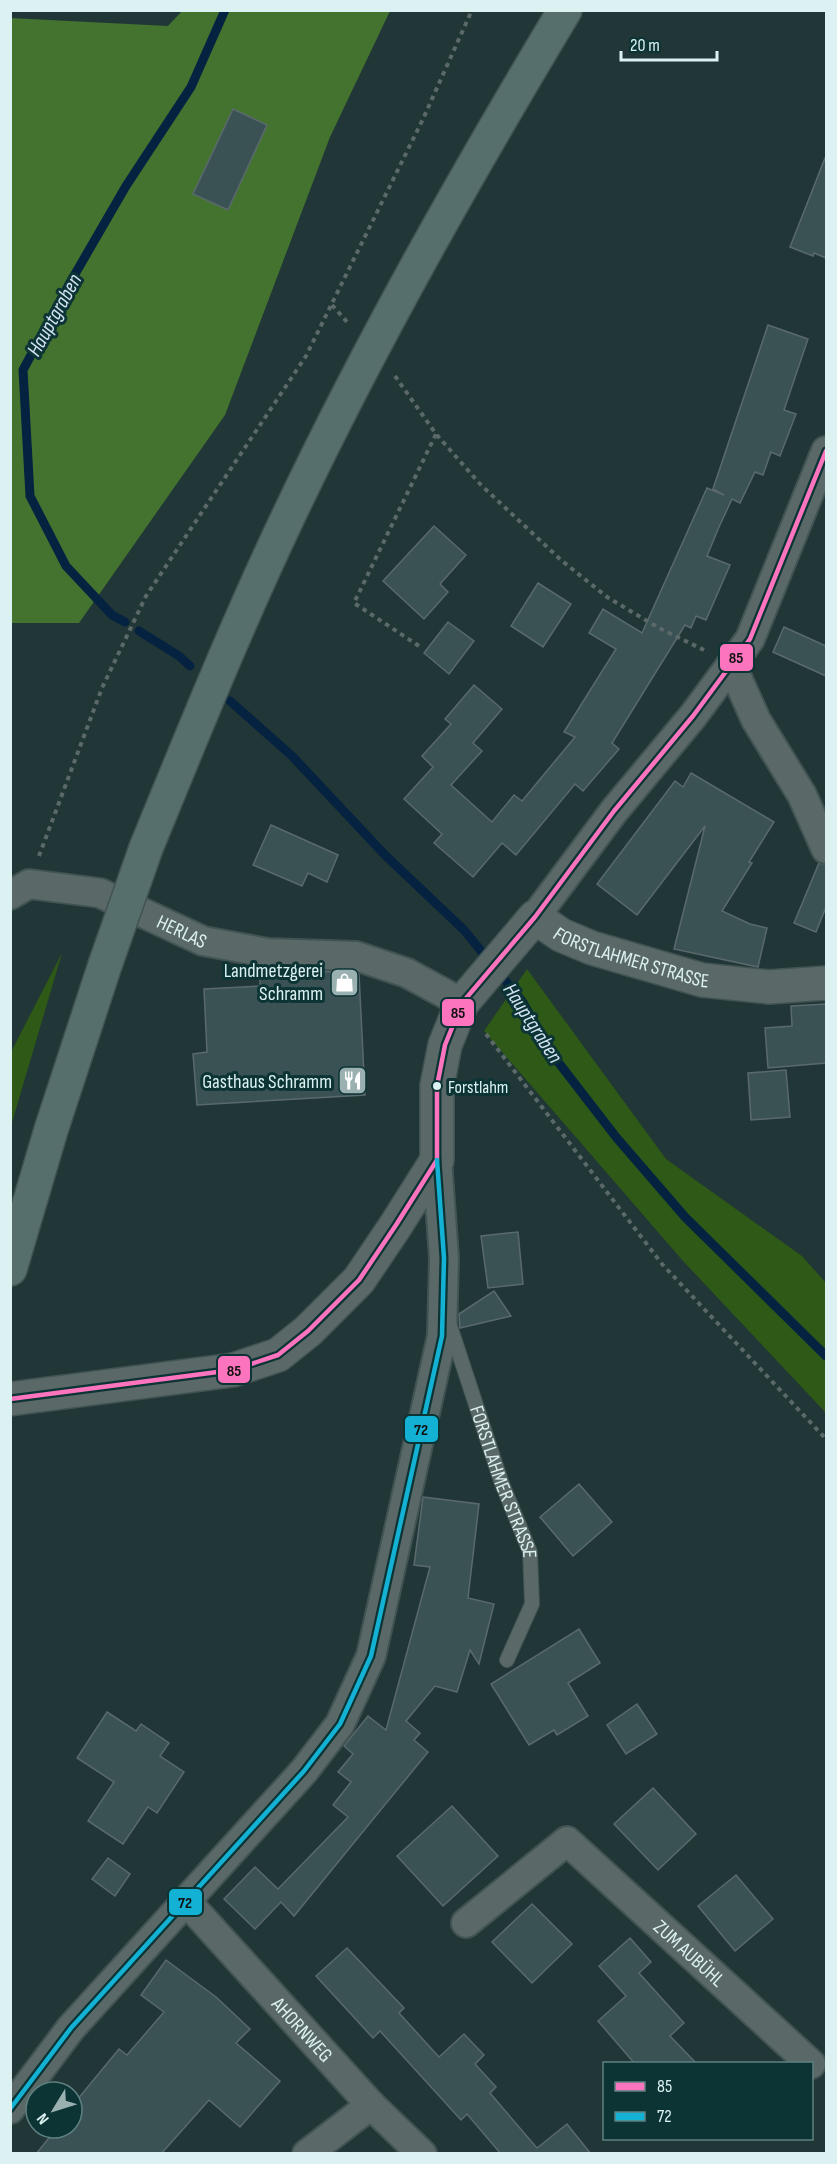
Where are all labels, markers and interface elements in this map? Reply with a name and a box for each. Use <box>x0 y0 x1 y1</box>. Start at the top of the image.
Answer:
scale bar <box>621 24 717 62</box>
text: 20 m <box>630 35 660 56</box>
water label: Hauptgraben <box>22 270 87 361</box>
line badge: 85 <box>719 643 754 672</box>
text: 85 <box>729 649 743 668</box>
street label: HERLAS <box>153 910 210 954</box>
street label: FORSTLAHMER STRASSE <box>548 922 710 994</box>
place label: Landmetzgerei Schramm <box>224 959 323 1006</box>
shop icon: Landmetzgerei Schramm <box>328 966 360 998</box>
water label: Hauptgraben <box>498 979 568 1068</box>
line badge: 85 <box>441 998 475 1027</box>
text: 85 <box>451 1004 465 1023</box>
restaurant icon: Gasthaus Schramm <box>337 1065 369 1097</box>
place label: Gasthaus Schramm <box>202 1070 332 1094</box>
place label: Forstlahm <box>448 1077 508 1098</box>
marker: Forstlahm <box>431 1080 443 1092</box>
line badge: 85 <box>217 1355 251 1384</box>
text: 85 <box>227 1362 241 1381</box>
street label: FORSTLAHMER STRASSE <box>464 1403 541 1558</box>
line badge: 72 <box>404 1415 439 1443</box>
text: 72 <box>414 1421 428 1440</box>
line badge: 72 <box>168 1888 203 1916</box>
text: 72 <box>178 1894 192 1913</box>
street label: ZUM AUBÜHL <box>648 1915 730 1993</box>
street label: AHORNWEG <box>266 1992 337 2067</box>
legend <box>603 2062 813 2140</box>
text: 85 <box>657 2076 672 2097</box>
north arrow <box>24 2080 84 2140</box>
text: 72 <box>657 2106 672 2127</box>
text: N <box>33 2109 53 2128</box>

